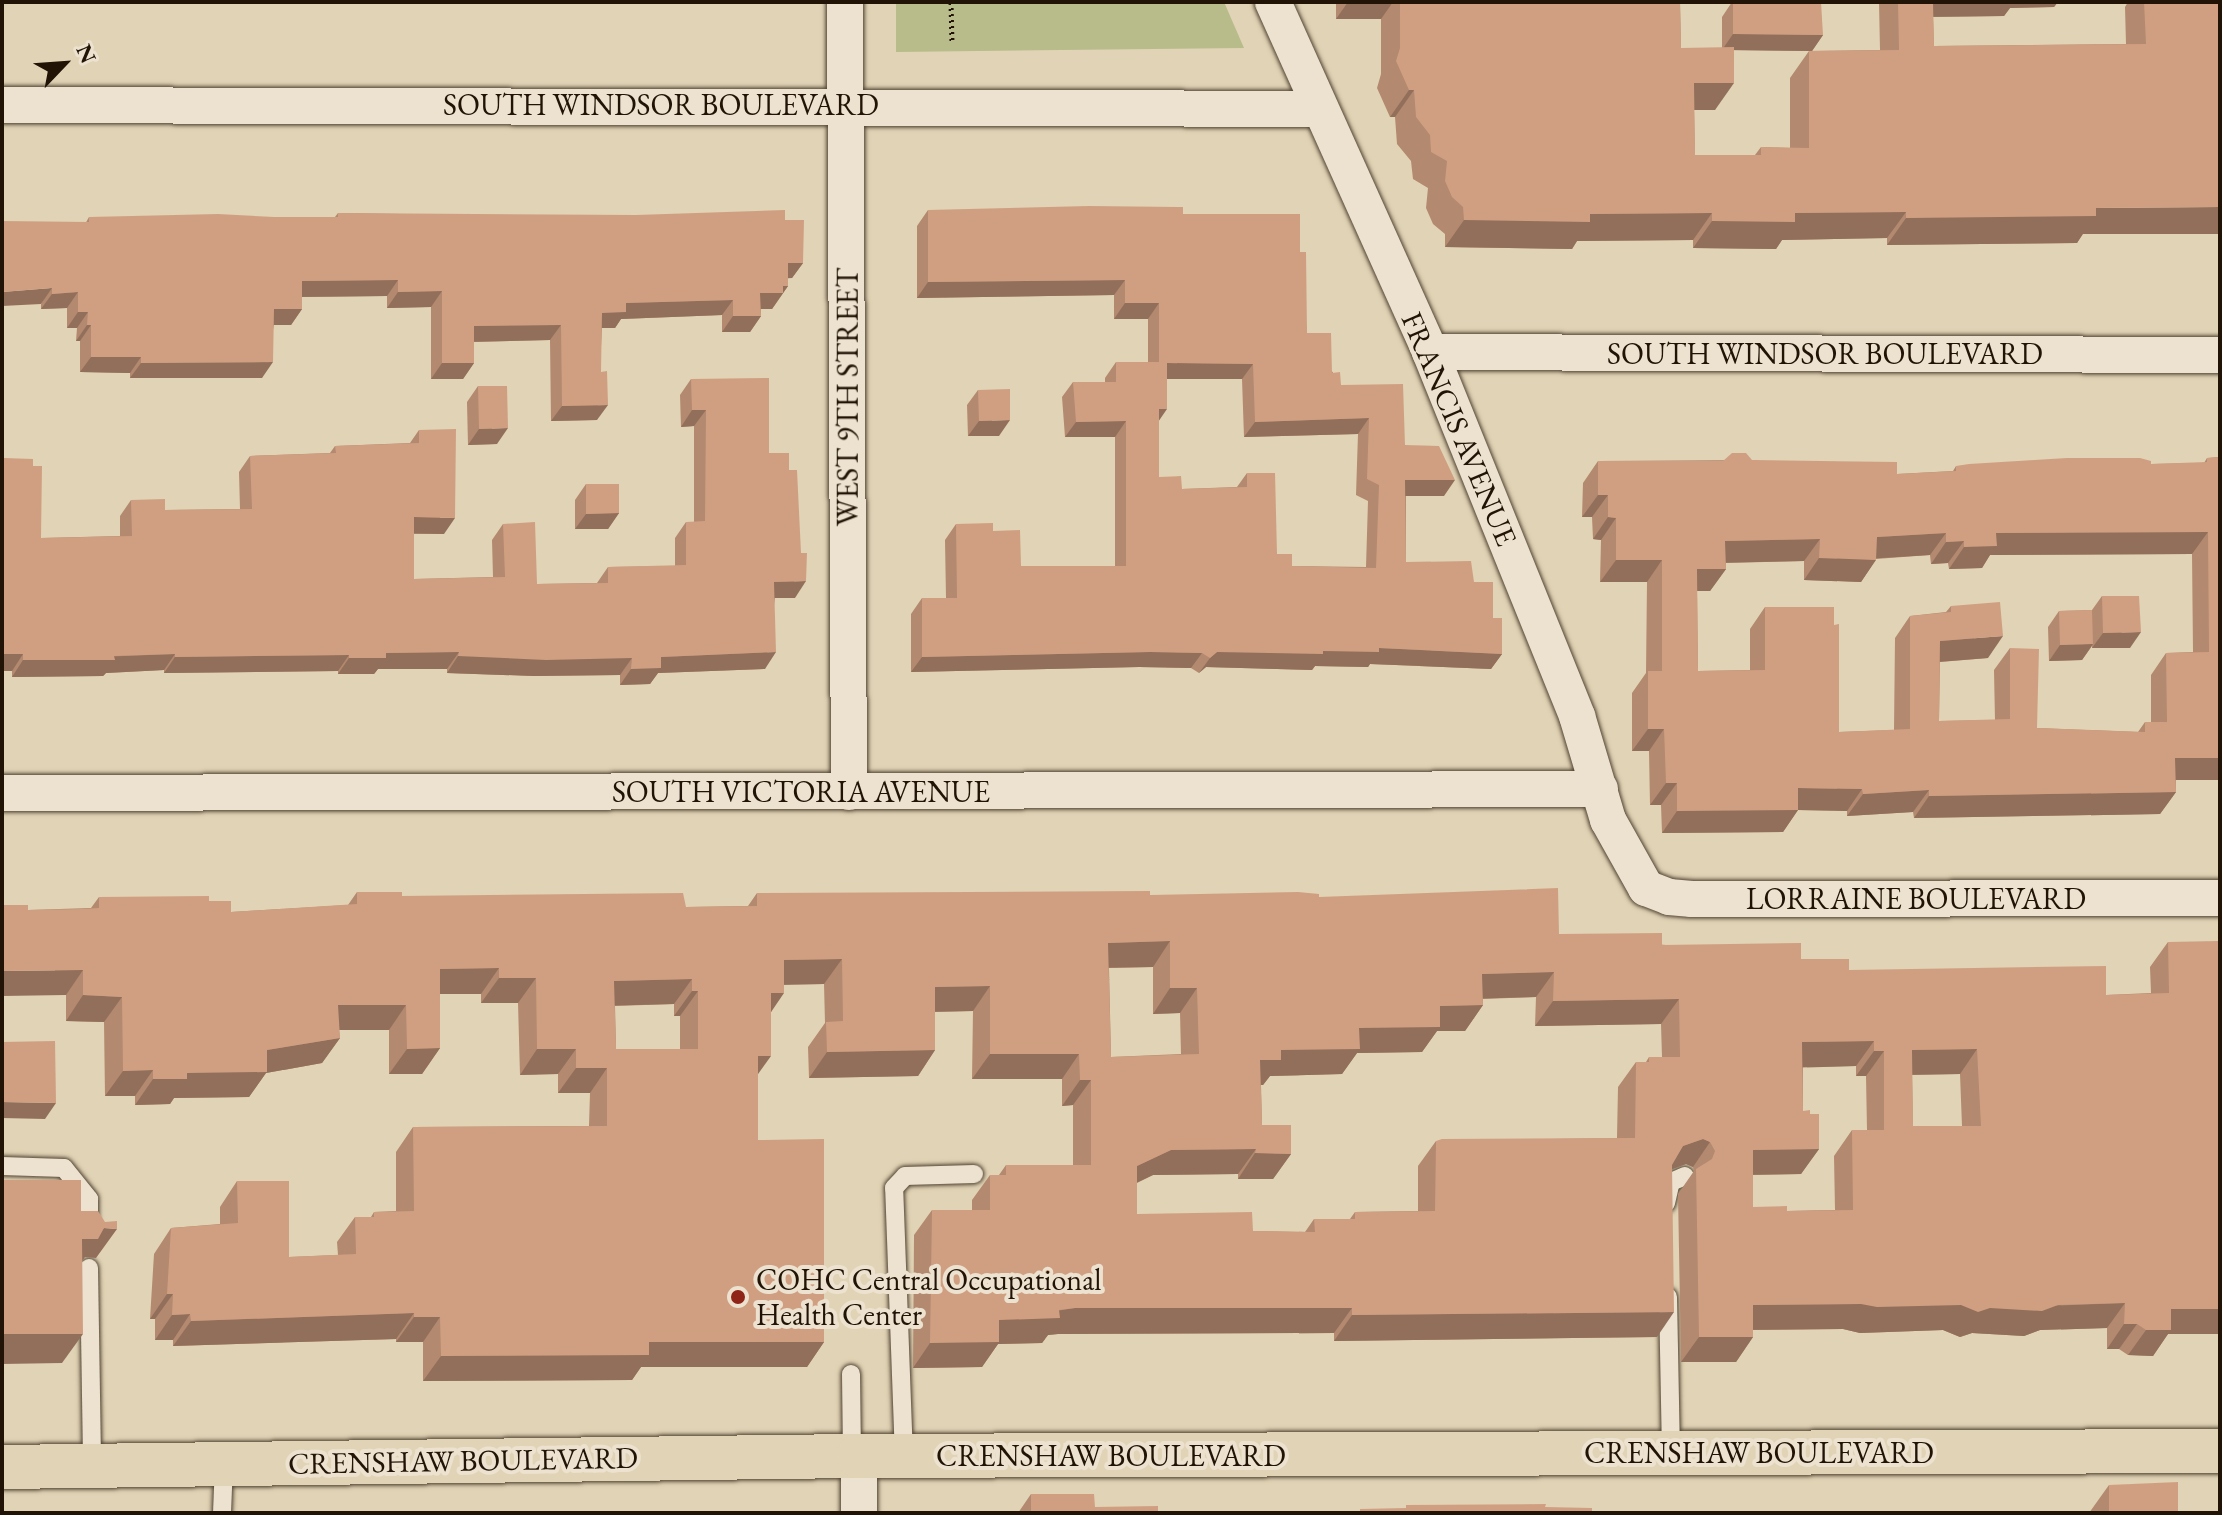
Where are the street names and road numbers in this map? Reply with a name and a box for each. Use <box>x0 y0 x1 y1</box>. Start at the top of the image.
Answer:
street label: SOUTH WINDSOR BOULEVARD <box>443 87 879 123</box>
street label: WEST 9TH STREET <box>830 268 866 526</box>
street label: FRANCIS AVENUE <box>1394 307 1524 551</box>
street label: SOUTH WINDSOR BOULEVARD <box>1607 336 2043 372</box>
street label: SOUTH VICTORIA AVENUE <box>612 774 990 810</box>
street label: LORRAINE BOULEVARD <box>1746 881 2086 917</box>
street label: CRENSHAW BOULEVARD <box>1584 1435 1934 1471</box>
street label: CRENSHAW BOULEVARD <box>936 1438 1286 1474</box>
street label: CRENSHAW BOULEVARD <box>288 1440 638 1482</box>

